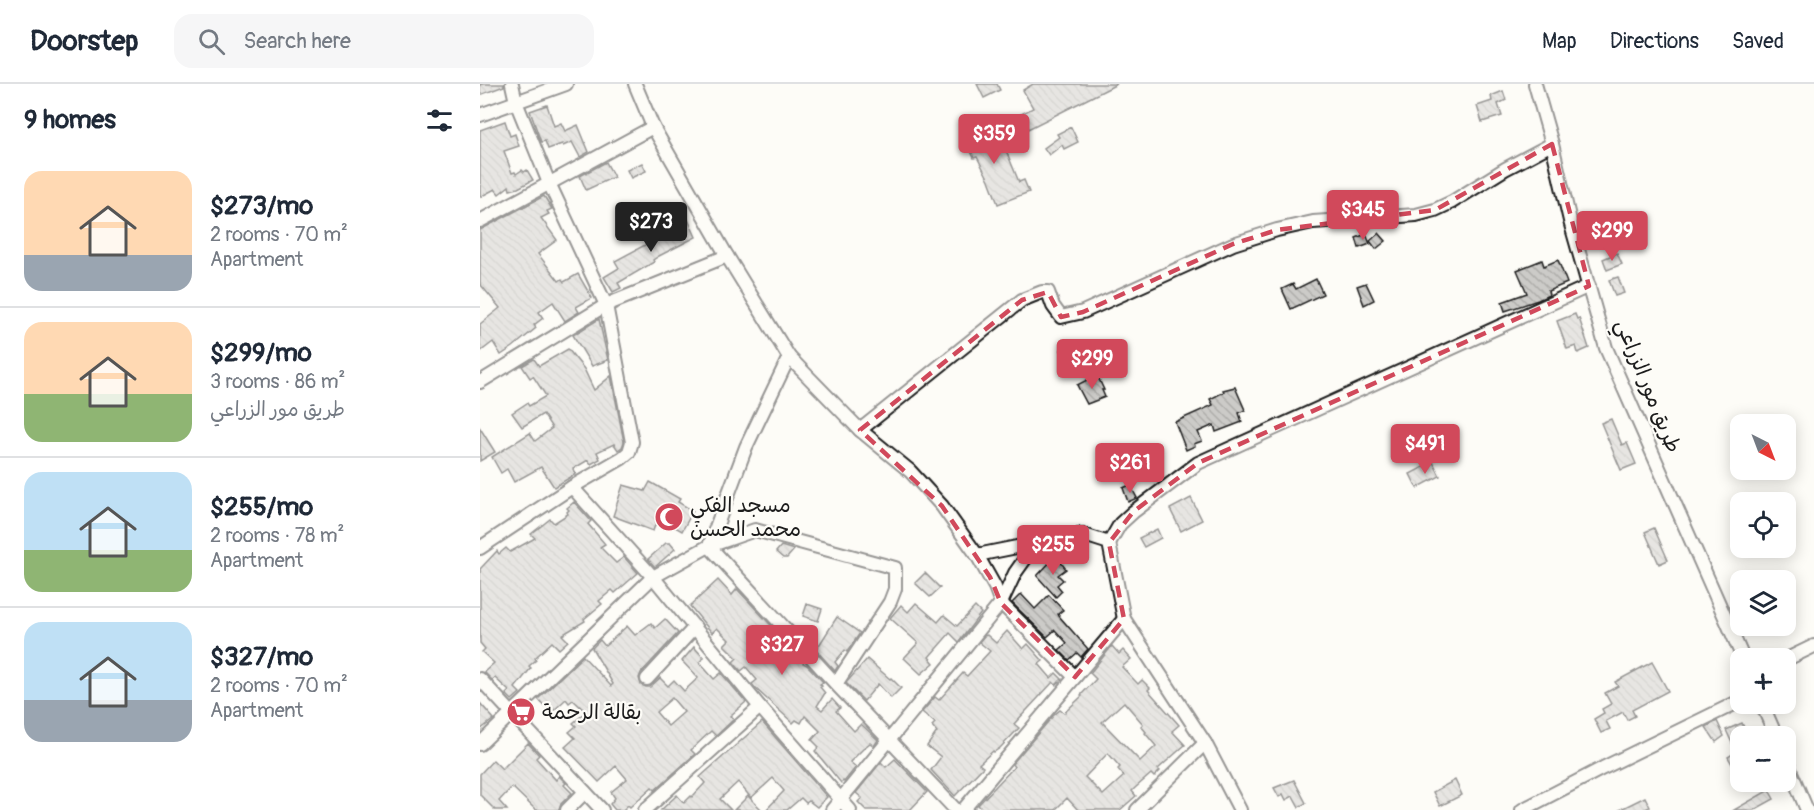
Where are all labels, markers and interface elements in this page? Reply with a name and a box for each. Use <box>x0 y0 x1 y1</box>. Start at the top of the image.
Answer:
search box <box>174 14 594 68</box>
text: Doorstep <box>30 24 138 59</box>
icon: search <box>195 25 228 58</box>
text: Search here <box>243 27 351 55</box>
text: Map <box>1542 28 1577 55</box>
text: Directions <box>1610 28 1699 55</box>
text: Saved <box>1732 28 1784 55</box>
text: 9 homes <box>24 104 116 136</box>
icon: filters <box>423 104 456 137</box>
pin: $359 <box>958 114 1030 165</box>
text: $359 <box>972 121 1016 146</box>
text: $273/mo <box>210 190 313 222</box>
pin: $345 <box>1327 190 1399 241</box>
icon: home <box>72 195 144 267</box>
text: $345 <box>1341 197 1385 222</box>
pin: $273 <box>615 202 687 253</box>
text: $273 <box>629 209 673 234</box>
pin: $299 <box>1576 211 1648 262</box>
text: $299 <box>1591 218 1633 243</box>
text: 2 rooms · 70 m² <box>210 222 348 247</box>
text: Apartment <box>210 247 303 272</box>
street label: طريق مور الزراعي <box>1604 315 1687 459</box>
text: $299/mo <box>210 337 312 369</box>
pin: $299 <box>1056 339 1128 390</box>
icon: home <box>72 346 144 418</box>
text: $299 <box>1071 346 1113 371</box>
text: 3 rooms · 86 m² <box>210 369 345 394</box>
text: طريق مور الزراعي <box>210 397 345 422</box>
north arrow <box>1730 414 1796 480</box>
map controls <box>1730 414 1796 792</box>
pin: $491 <box>1389 424 1461 475</box>
text: $491 <box>1405 431 1445 456</box>
pin: $261 <box>1094 443 1166 494</box>
text: $261 <box>1109 450 1151 475</box>
text: $255/mo <box>210 491 313 523</box>
place label: مسجد الفكي محمد الحسن <box>690 492 801 543</box>
button: locate <box>1730 492 1796 558</box>
icon: home <box>72 496 144 568</box>
mosque icon: مسجد الفكي محمد الحسن <box>653 501 685 533</box>
text: 2 rooms · 78 m² <box>210 523 344 548</box>
pin: $255 <box>1017 525 1089 576</box>
text: $255 <box>1031 532 1075 557</box>
text: Apartment <box>210 548 303 573</box>
button: layers <box>1730 570 1796 636</box>
pin: $327 <box>746 625 818 676</box>
text: $327 <box>760 632 804 657</box>
text: $327/mo <box>210 641 313 673</box>
icon: home <box>72 646 144 718</box>
button: + <box>1730 648 1796 714</box>
text: 2 rooms · 70 m² <box>210 673 348 698</box>
supermarket icon: بقالة الرحمة <box>505 696 537 728</box>
text: Apartment <box>210 698 303 723</box>
place label: بقالة الرحمة <box>542 699 642 726</box>
button: − <box>1730 726 1796 792</box>

